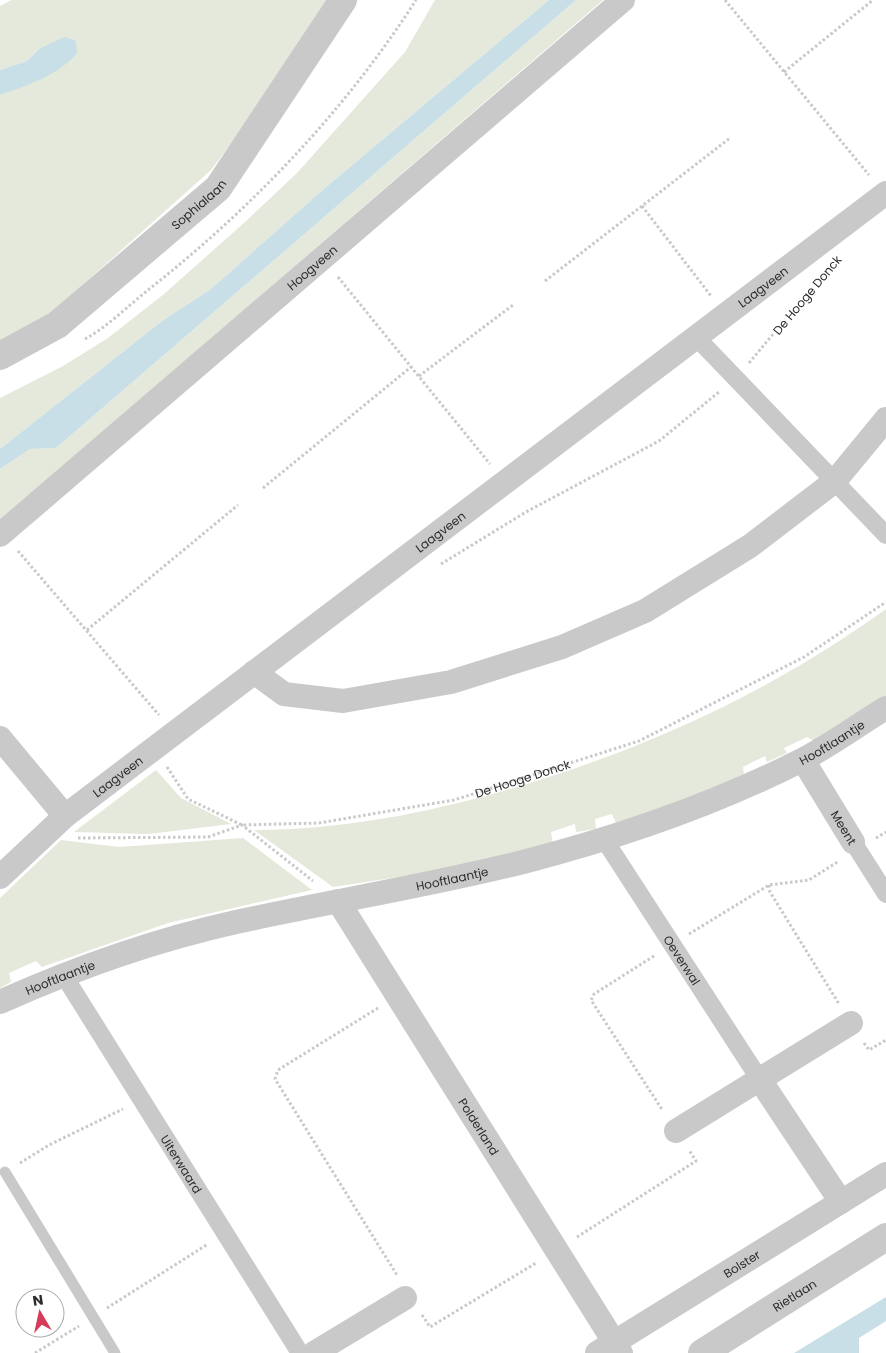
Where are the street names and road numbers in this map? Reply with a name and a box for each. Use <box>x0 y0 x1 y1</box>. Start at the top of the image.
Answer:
street label: Sophialaan <box>167 176 230 233</box>
street label: Hoogveen <box>283 241 341 294</box>
street label: De Hooge Donck <box>769 251 846 338</box>
street label: Laagveen <box>734 262 791 311</box>
street label: Laagveen <box>411 507 469 556</box>
street label: Hooftlaantje <box>796 716 868 769</box>
street label: Laagveen <box>89 752 146 801</box>
street label: De Hooge Donck <box>473 755 573 801</box>
street label: Meent <box>827 807 861 848</box>
street label: Hooftlaantje <box>414 862 490 894</box>
street label: Oeverwal <box>660 932 705 988</box>
street label: Hooftlaantje <box>22 956 97 999</box>
street label: Polderland <box>455 1095 503 1158</box>
street label: Uiterwaard <box>157 1131 206 1196</box>
street label: Bolster <box>720 1245 764 1281</box>
street label: Rietlaan <box>769 1275 819 1315</box>

